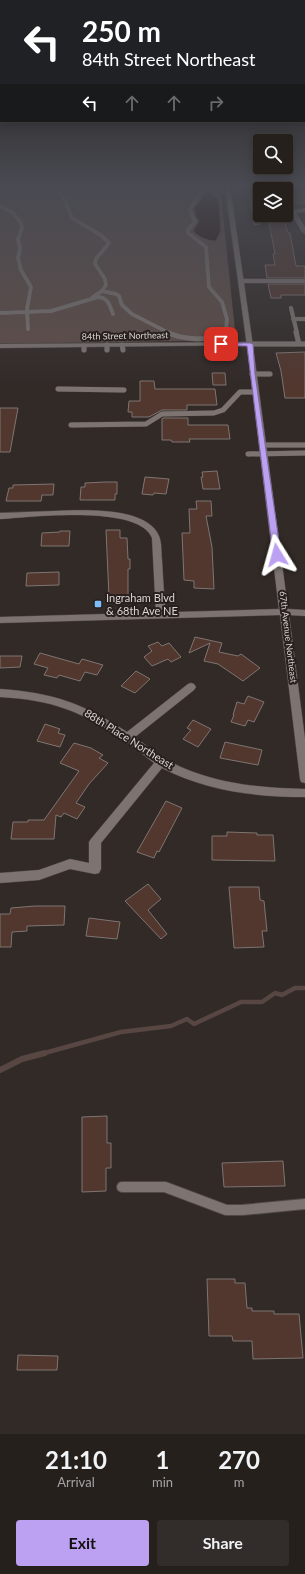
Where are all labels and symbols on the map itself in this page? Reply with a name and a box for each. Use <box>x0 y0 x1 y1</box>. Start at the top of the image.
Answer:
pin <box>204 327 238 361</box>
street label: 84th Street Northeast <box>82 329 169 342</box>
position arrow <box>256 534 298 576</box>
street label: 67th Avenue Northeast <box>277 590 300 684</box>
place label: Ingraham Blvd & 68th Ave NE <box>106 591 178 617</box>
marker: Ingraham Blvd & 68th Ave NE <box>93 599 103 609</box>
street label: 88th Place Northeast <box>82 706 176 771</box>

